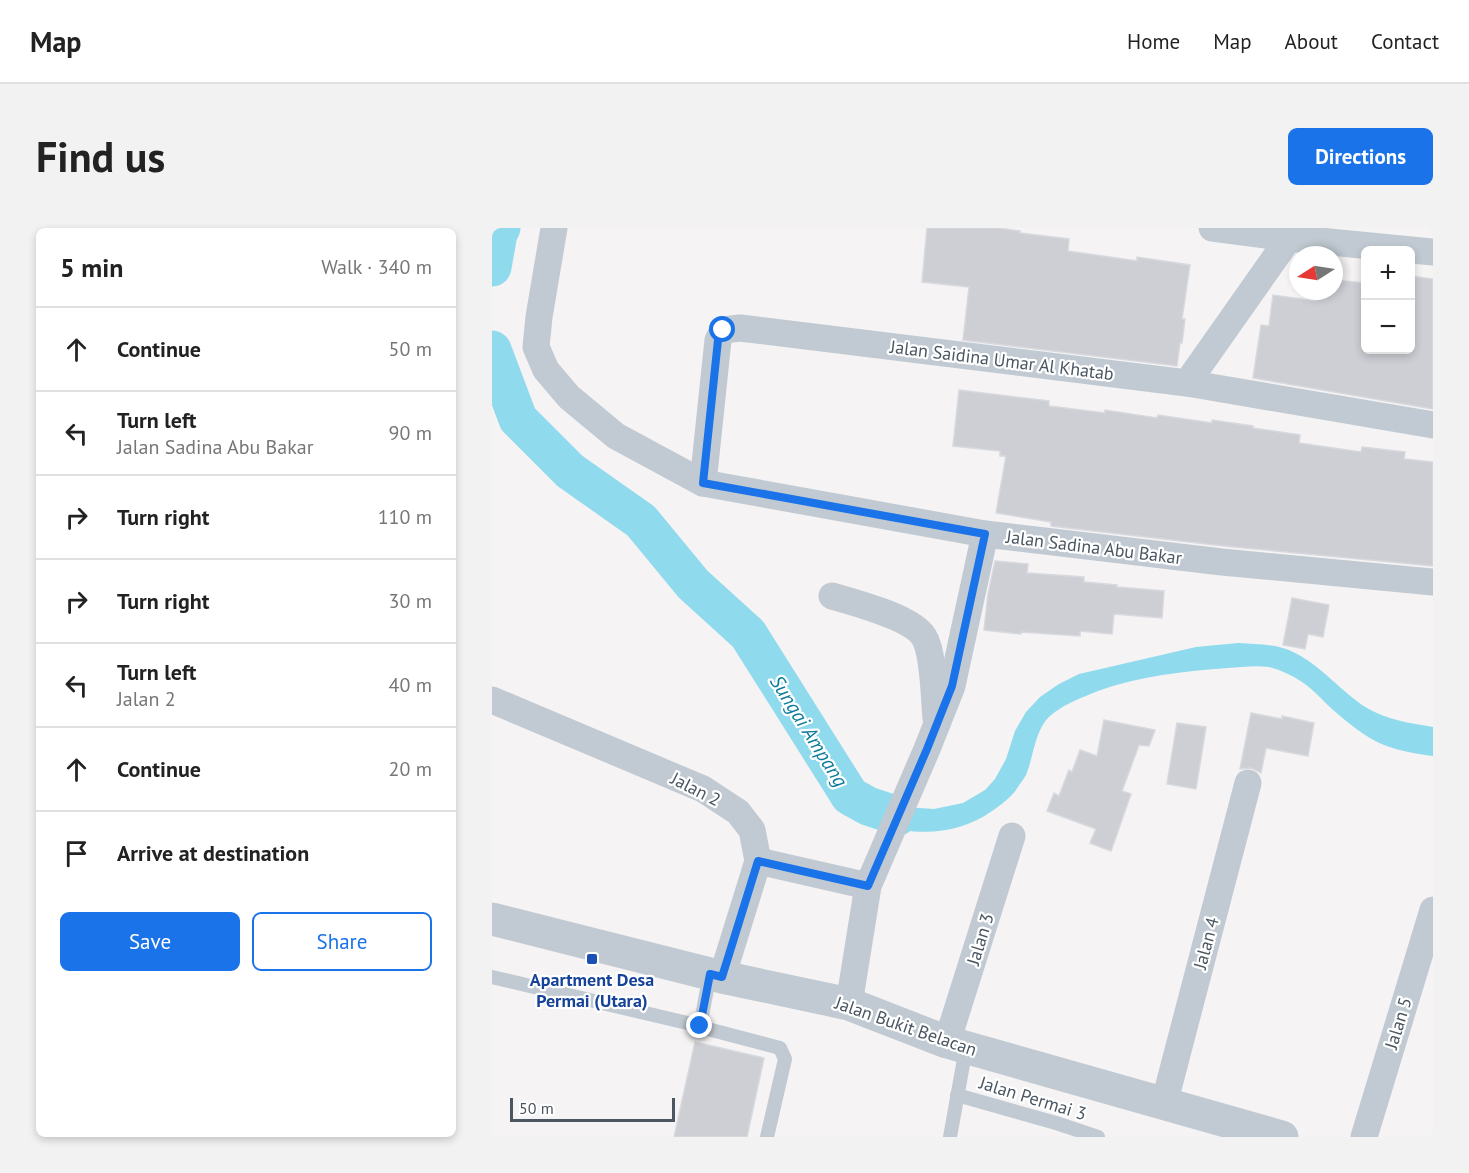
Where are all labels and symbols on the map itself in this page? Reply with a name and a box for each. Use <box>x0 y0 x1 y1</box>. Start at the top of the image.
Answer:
north arrow <box>1289 246 1343 300</box>
route start <box>709 316 735 342</box>
street label: Jalan Saidina Umar Al Khatab <box>888 335 1115 385</box>
street label: Jalan Sadina Abu Bakar <box>1004 525 1183 569</box>
water label: Sungai Ampang <box>764 670 854 792</box>
street label: Jalan 2 <box>666 766 725 811</box>
street label: Jalan 3 <box>961 910 999 969</box>
street label: Jalan 4 <box>1188 914 1224 972</box>
marker: Apartment Desa Permai (Utara) <box>585 952 599 966</box>
place label: Apartment Desa Permai (Utara) <box>530 968 654 1012</box>
street label: Jalan Bukit Belacan <box>831 991 980 1061</box>
street label: Jalan 5 <box>1379 994 1417 1053</box>
route end <box>686 1012 712 1038</box>
street label: Jalan Permai 3 <box>976 1071 1089 1125</box>
scale bar <box>510 1095 675 1122</box>

